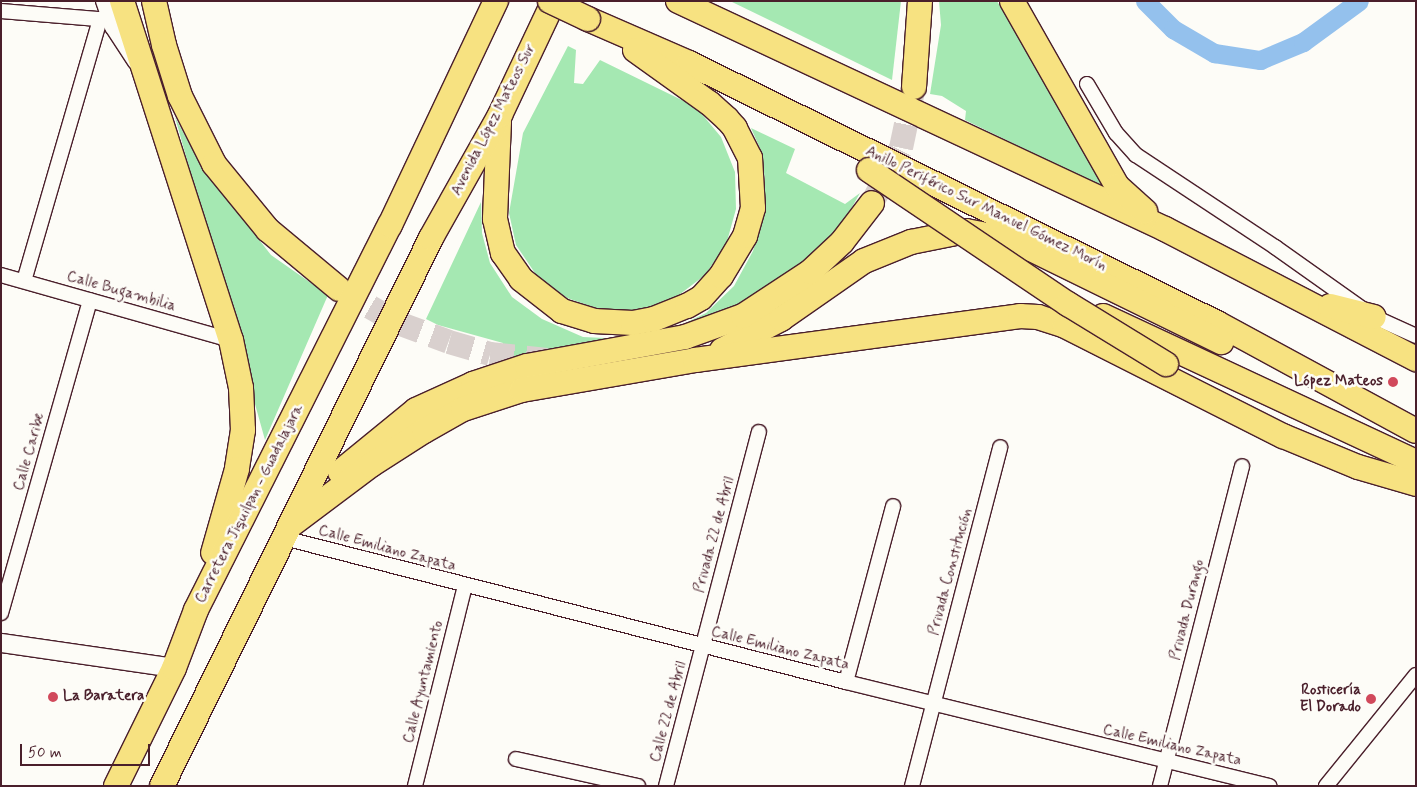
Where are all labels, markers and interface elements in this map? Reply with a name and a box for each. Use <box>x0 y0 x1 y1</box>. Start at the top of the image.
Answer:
street label: Avenida López Mateos Sur <box>448 42 540 198</box>
street label: Anillo Periférico Sur Manuel Gómez Morín <box>865 144 1107 274</box>
street label: Calle Bugambilia <box>65 268 177 316</box>
place label: López Mateos <box>1297 373 1383 391</box>
marker: López Mateos <box>1387 376 1399 388</box>
street label: Carretera Jiquilpan - Guadalajara <box>192 402 308 606</box>
street label: Calle Caribe <box>10 412 50 492</box>
street label: Privada 22 de Abril <box>691 475 739 595</box>
street label: Privada Constitución <box>926 507 976 637</box>
street label: Calle Emiliano Zapata <box>316 522 458 576</box>
street label: Privada Durango <box>1166 556 1210 664</box>
street label: Calle Ayuntamiento <box>400 619 448 745</box>
street label: Calle Emiliano Zapata <box>709 623 851 675</box>
street label: Calle 22 de Abril <box>647 660 691 764</box>
place label: Rosticería El Dorado <box>1301 681 1361 716</box>
place label: La Baratera <box>63 688 142 706</box>
marker: La Baratera <box>47 691 59 703</box>
marker: Rosticería El Dorado <box>1365 693 1377 705</box>
street label: Calle Emiliano Zapata <box>1101 721 1243 771</box>
scale bar <box>22 734 152 766</box>
text: 50 m <box>28 743 62 763</box>

